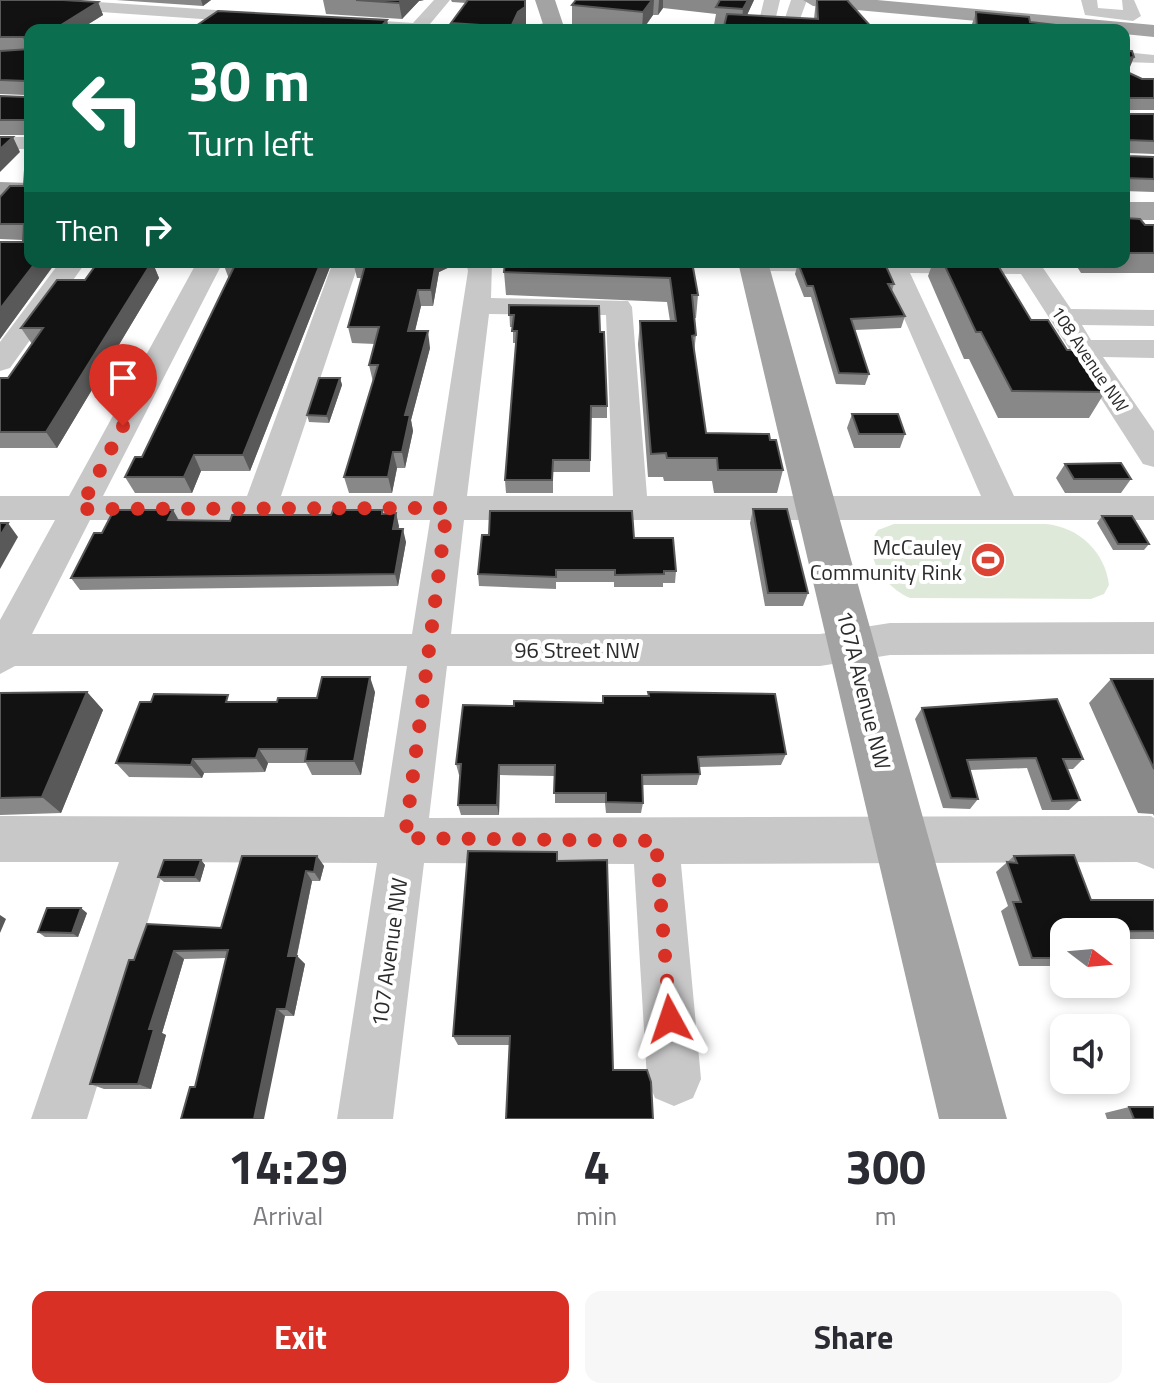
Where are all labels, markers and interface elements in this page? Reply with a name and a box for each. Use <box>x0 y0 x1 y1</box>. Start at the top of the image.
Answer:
text: 30 m <box>188 38 310 123</box>
icon: left <box>56 56 160 160</box>
text: Turn left <box>188 115 314 170</box>
text: Then <box>56 207 119 253</box>
icon: right <box>135 208 179 252</box>
street label: 108 Avenue NW <box>1045 301 1135 417</box>
pin <box>89 344 157 426</box>
icon: arrive <box>101 356 145 400</box>
place label: McCauley Community Rink <box>810 530 962 589</box>
sports icon: McCauley Community Rink <box>969 541 1007 579</box>
street label: 107A Avenue NW <box>828 607 900 773</box>
street label: 96 Street NW <box>514 633 640 667</box>
street label: 107 Avenue NW <box>362 875 416 1029</box>
north arrow <box>1050 918 1130 998</box>
map controls <box>1050 918 1130 1094</box>
position arrow <box>628 977 712 1061</box>
button: sound <box>1050 1014 1130 1094</box>
text: 14:29 <box>228 1130 348 1203</box>
text: 4 <box>583 1130 610 1203</box>
text: 300 <box>845 1130 926 1203</box>
text: Arrival <box>253 1196 323 1235</box>
text: min <box>576 1196 617 1235</box>
text: m <box>875 1196 897 1235</box>
button: Exit <box>32 1291 569 1383</box>
button: Share <box>585 1291 1122 1383</box>

